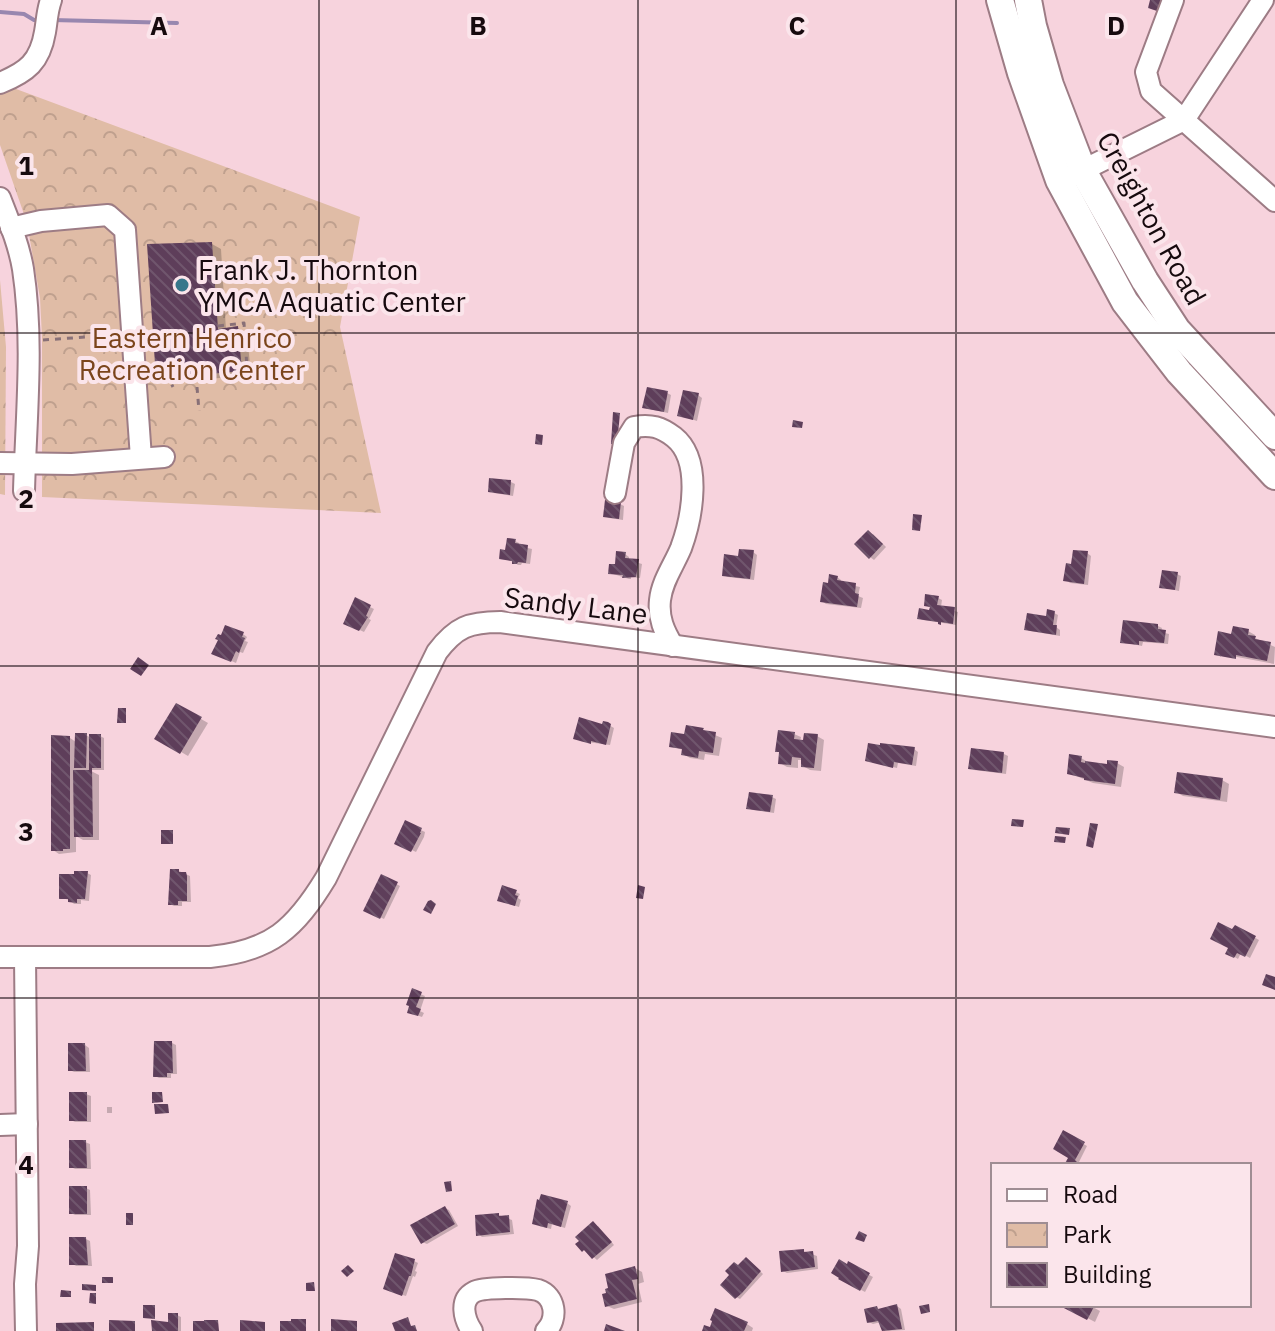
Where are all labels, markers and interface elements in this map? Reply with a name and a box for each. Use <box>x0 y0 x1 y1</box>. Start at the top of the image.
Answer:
text: A <box>150 8 168 42</box>
text: B <box>469 8 487 42</box>
text: C <box>789 8 806 42</box>
text: D <box>1107 8 1125 42</box>
street label: Creighton Road <box>1089 125 1215 311</box>
text: 1 <box>18 148 34 182</box>
place label: Frank J. Thornton YMCA Aquatic Center <box>198 251 466 320</box>
marker: Frank J. Thornton YMCA Aquatic Center <box>173 276 191 294</box>
park label: Eastern Henrico Recreation Center <box>79 319 305 388</box>
text: 2 <box>18 481 34 515</box>
street label: Sandy Lane <box>502 578 650 632</box>
text: 3 <box>18 814 34 848</box>
text: 4 <box>18 1147 34 1181</box>
legend <box>991 1163 1251 1307</box>
text: Road <box>1063 1178 1118 1210</box>
text: Park <box>1063 1218 1112 1250</box>
text: Building <box>1063 1258 1151 1290</box>

